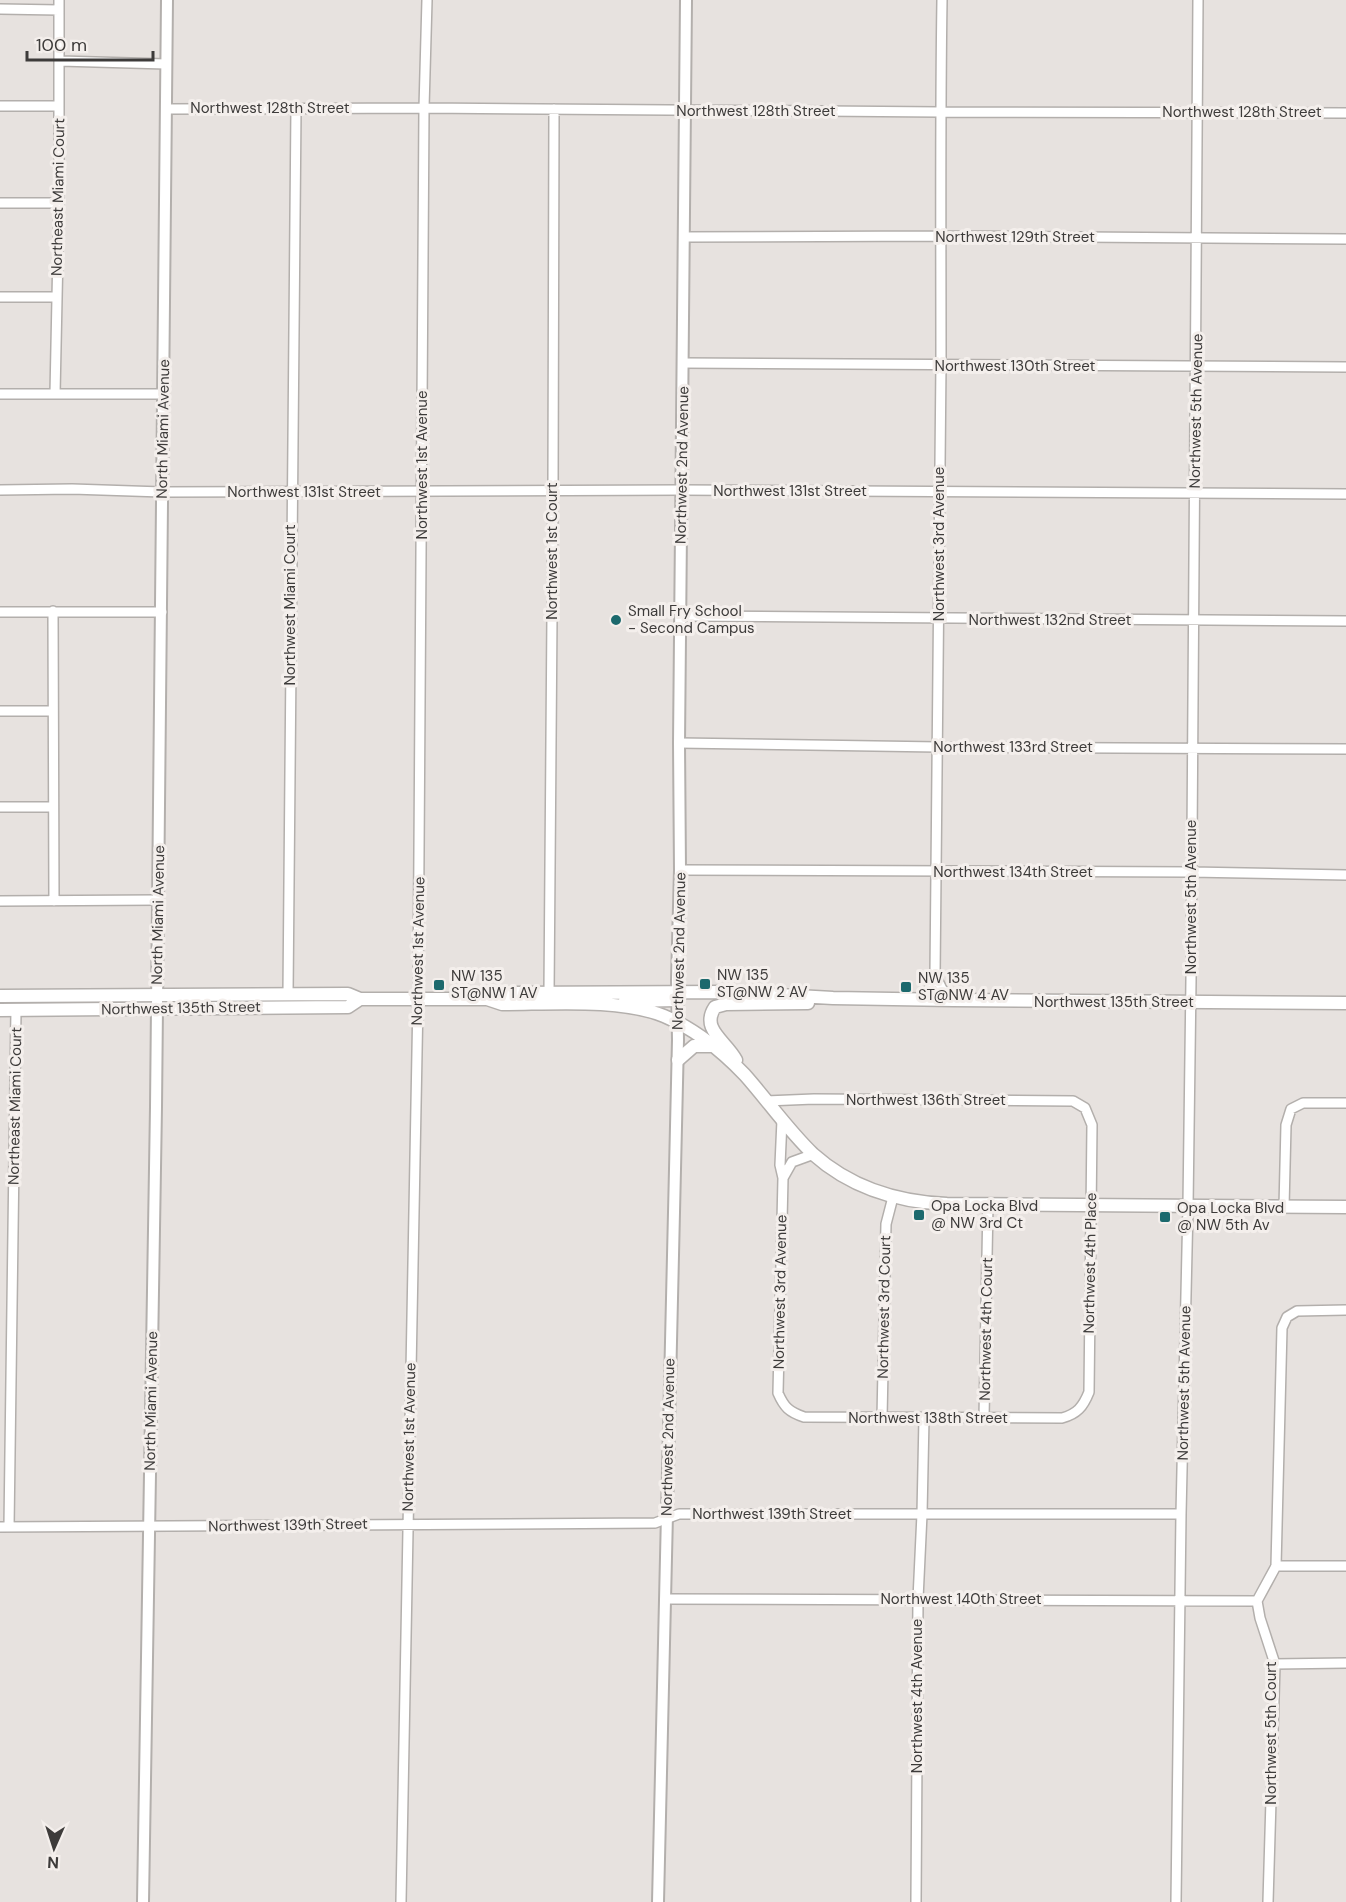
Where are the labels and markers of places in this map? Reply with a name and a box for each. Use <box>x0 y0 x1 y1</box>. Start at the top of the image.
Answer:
place label: Small Fry School - Second Campus <box>628 601 755 638</box>
marker: Small Fry School - Second Campus <box>609 613 623 627</box>
place label: NW 135 ST@NW 2 AV <box>717 965 808 1002</box>
place label: NW 135 ST@NW 1 AV <box>451 966 538 1003</box>
place label: NW 135 ST@NW 4 AV <box>918 968 1009 1005</box>
marker: NW 135 ST@NW 2 AV <box>698 977 712 991</box>
marker: NW 135 ST@NW 1 AV <box>432 978 446 992</box>
marker: NW 135 ST@NW 4 AV <box>899 980 913 994</box>
place label: Opa Locka Blvd @ NW 3rd Ct <box>931 1196 1038 1233</box>
place label: Opa Locka Blvd @ NW 5th Av <box>1177 1198 1284 1235</box>
marker: Opa Locka Blvd @ NW 3rd Ct <box>912 1208 926 1222</box>
marker: Opa Locka Blvd @ NW 5th Av <box>1158 1210 1172 1224</box>

